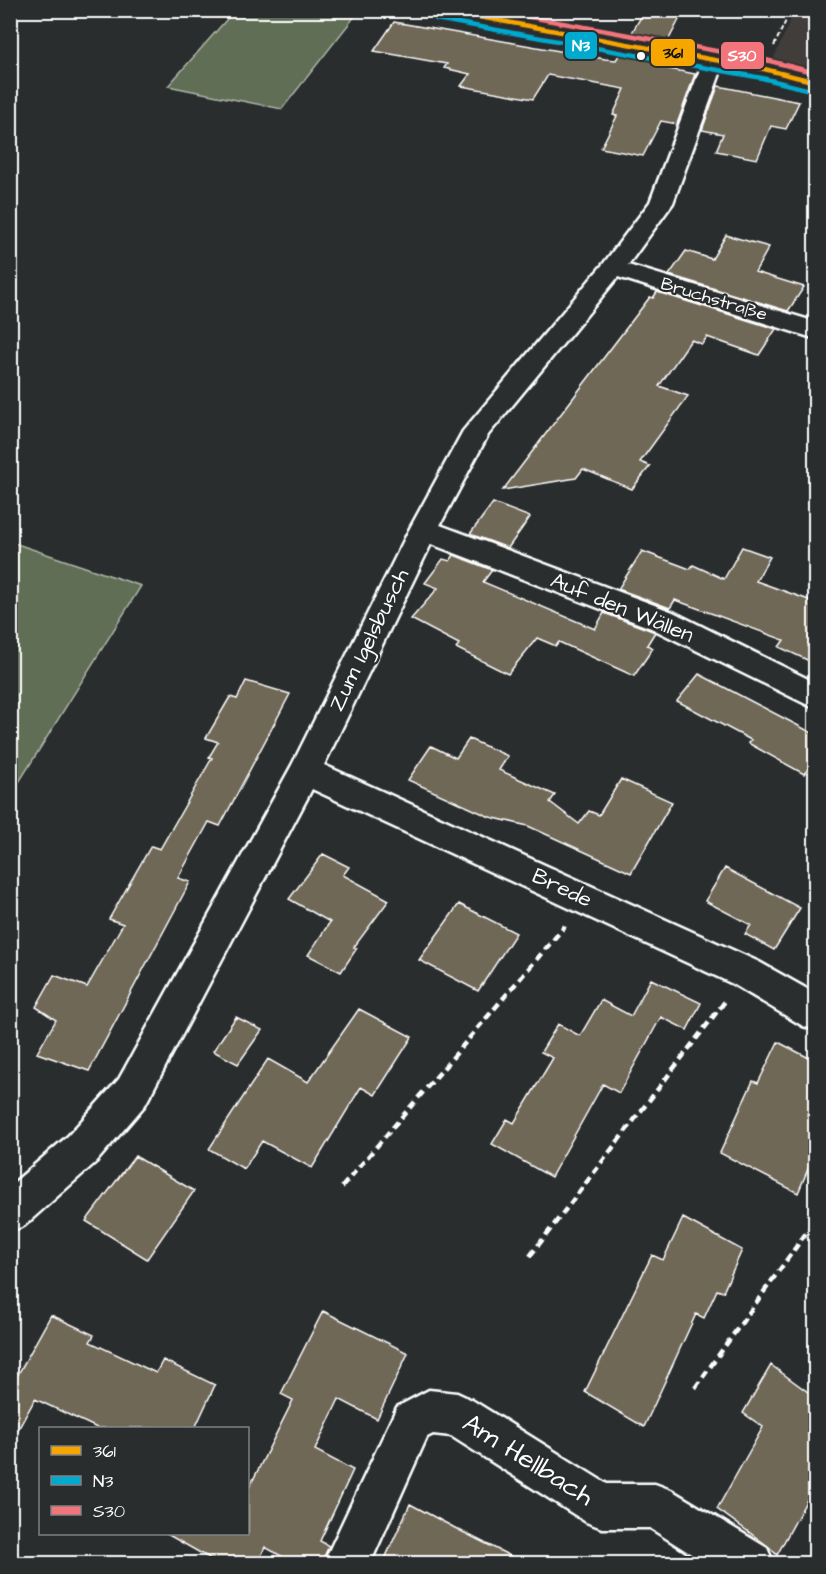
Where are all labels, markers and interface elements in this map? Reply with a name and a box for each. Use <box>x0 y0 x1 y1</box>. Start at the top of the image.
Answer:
line badge: N3 <box>564 31 598 60</box>
text: N3 <box>572 35 591 57</box>
line badge: 361 <box>650 38 696 67</box>
line badge: S30 <box>720 41 765 70</box>
text: 361 <box>662 42 684 64</box>
text: S30 <box>727 45 756 67</box>
unlabelled marker <box>635 50 647 62</box>
street label: Bruchstraße <box>658 271 771 327</box>
street label: Zum Igelsbusch <box>321 564 418 717</box>
street label: Auf den Wällen <box>546 565 698 651</box>
street label: Brede <box>527 861 597 915</box>
street label: Am Hellbach <box>455 1405 601 1516</box>
legend <box>39 1427 249 1535</box>
text: 361 <box>93 1439 116 1464</box>
text: N3 <box>93 1469 113 1494</box>
text: S30 <box>93 1499 125 1524</box>

